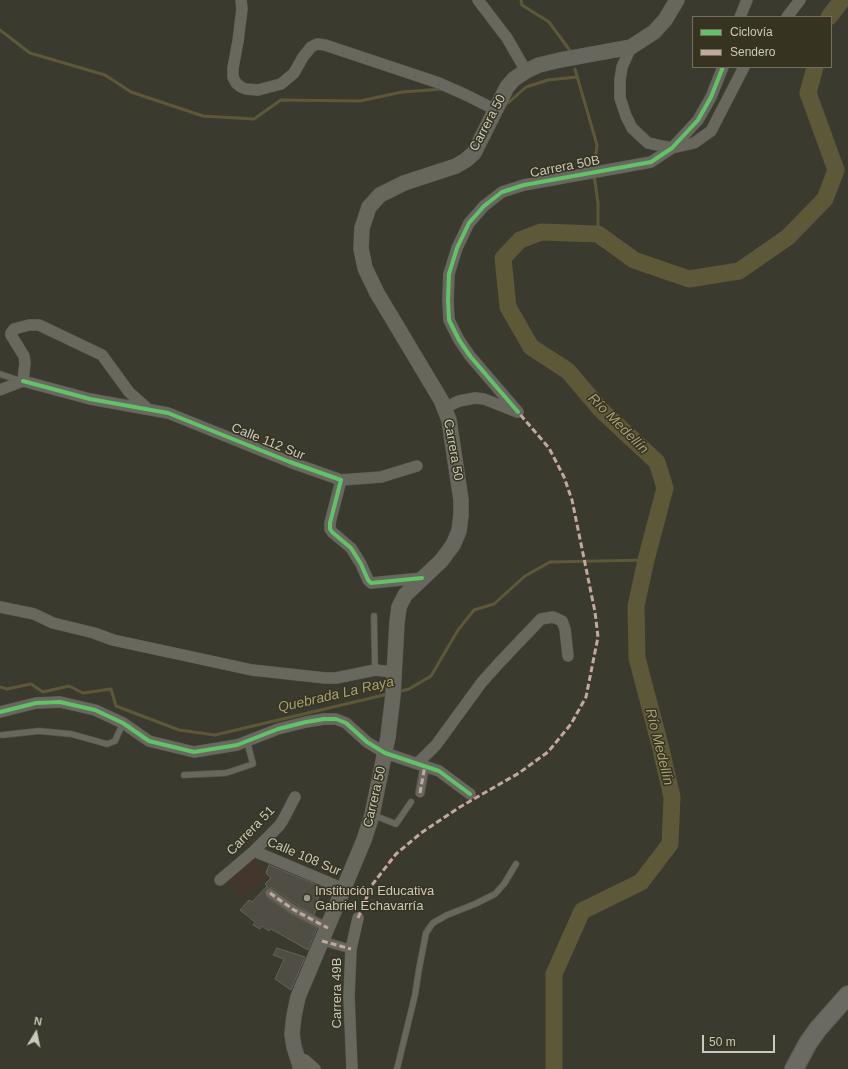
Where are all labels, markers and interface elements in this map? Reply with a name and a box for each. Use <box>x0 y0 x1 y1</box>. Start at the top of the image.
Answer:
legend <box>692 16 832 68</box>
text: Ciclovía <box>730 25 773 39</box>
text: Sendero <box>730 45 775 59</box>
street label: Carrera 50 <box>467 92 509 154</box>
street label: Carrera 50B <box>529 153 601 181</box>
water label: Río Medellín <box>584 390 652 458</box>
street label: Carrera 50 <box>440 418 466 482</box>
street label: Calle 112 Sur <box>229 420 307 464</box>
water label: Quebrada La Raya <box>276 674 396 716</box>
water label: Río Medellín <box>641 707 677 787</box>
street label: Carrera 50 <box>360 765 390 829</box>
street label: Carrera 51 <box>224 803 278 859</box>
street label: Calle 108 Sur <box>265 834 343 880</box>
place label: Institución Educativa Gabriel Echavarría <box>315 883 434 914</box>
marker: Institución Educativa Gabriel Echavarría <box>302 893 312 903</box>
street label: Carrera 49B <box>329 958 345 1028</box>
north arrow <box>16 1013 56 1053</box>
text: N <box>33 1015 43 1028</box>
scale bar <box>704 1027 777 1053</box>
text: 50 m <box>709 1035 736 1049</box>

